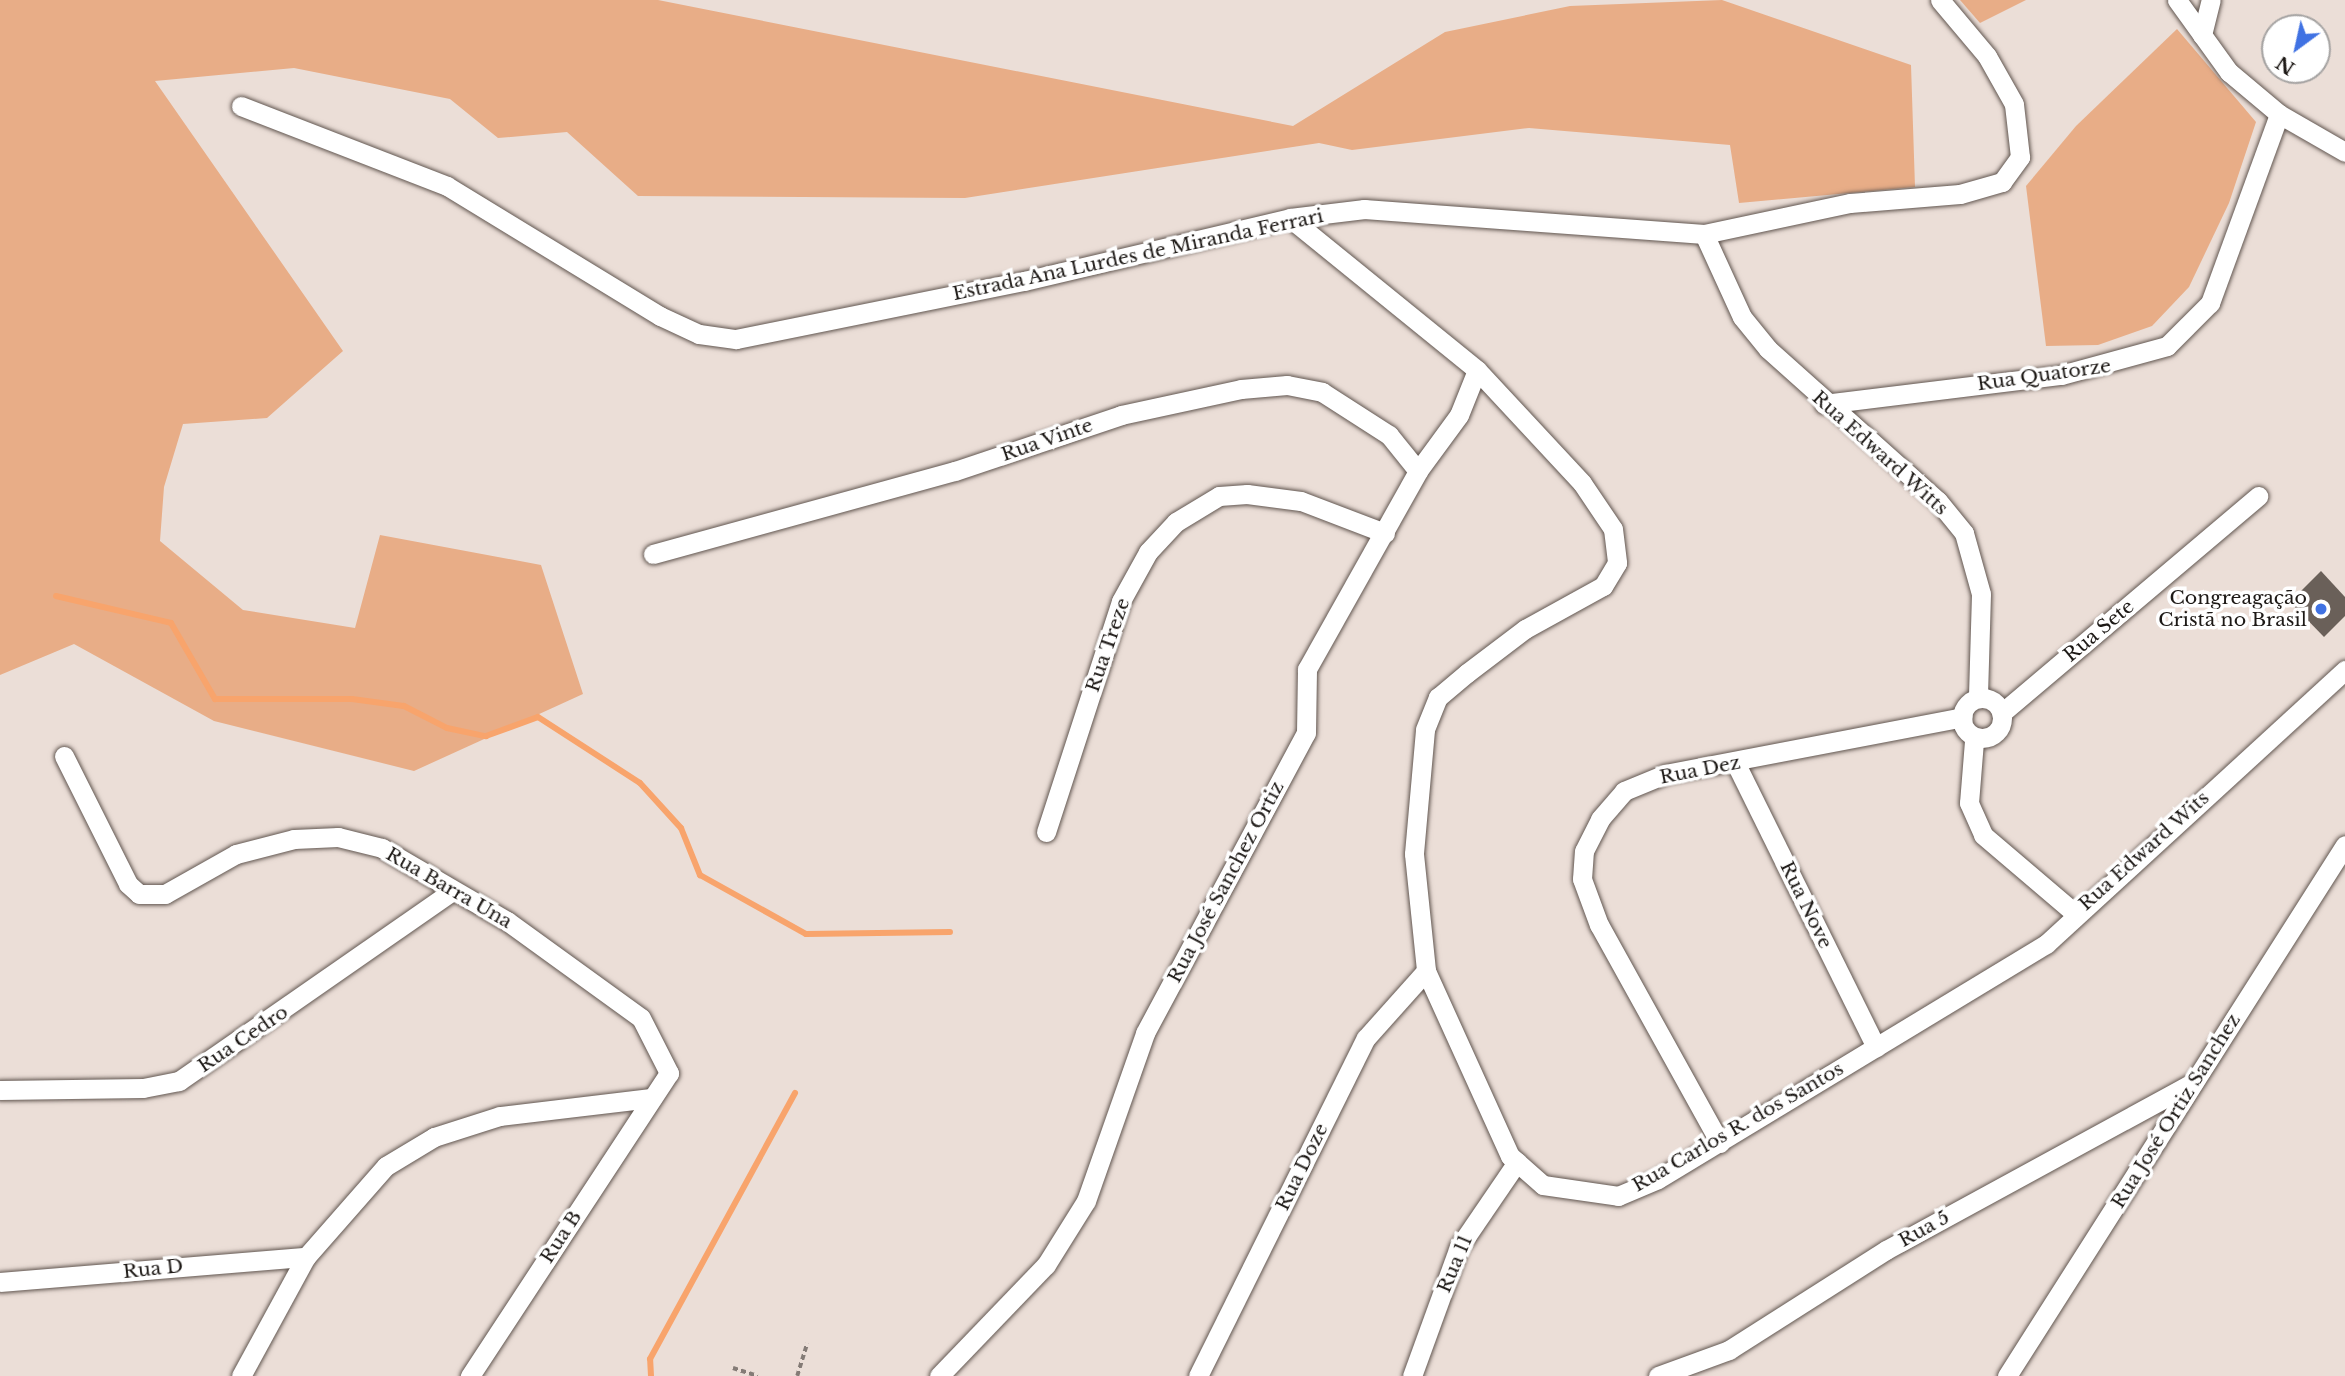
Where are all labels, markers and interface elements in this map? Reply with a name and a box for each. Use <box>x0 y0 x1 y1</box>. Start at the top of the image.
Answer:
north arrow <box>2261 14 2331 84</box>
text: N <box>2272 51 2299 80</box>
street label: Estrada Ana Lurdes de Miranda Ferrari <box>950 204 1326 306</box>
street label: Rua Quatorze <box>1976 354 2112 396</box>
street label: Rua Edward Witts <box>1807 386 1953 520</box>
street label: Rua Vinte <box>998 414 1096 466</box>
place label: Congreagação Cristã no Brasil <box>2158 587 2307 631</box>
street label: Rua Treze <box>1081 595 1135 695</box>
street label: Rua Sete <box>2059 595 2139 667</box>
marker: Congreagação Cristã no Brasil <box>2313 601 2329 617</box>
street label: Rua Dez <box>1658 751 1742 789</box>
street label: Rua José Sanchez Ortiz <box>1163 777 1289 987</box>
street label: Rua Edward Wits <box>2074 786 2214 916</box>
street label: Rua Barra Una <box>382 843 516 933</box>
street label: Rua Nove <box>1775 858 1837 952</box>
street label: Rua Cedro <box>194 1000 292 1078</box>
street label: Rua José Ortiz Sanchez <box>2107 1009 2245 1213</box>
street label: Rua Carlos R. dos Santos <box>1628 1057 1848 1197</box>
street label: Rua Doze <box>1271 1120 1333 1214</box>
street label: Rua B <box>536 1206 586 1268</box>
street label: Rua 5 <box>1895 1206 1953 1252</box>
street label: Rua 11 <box>1433 1232 1477 1296</box>
street label: Rua D <box>122 1255 184 1283</box>

